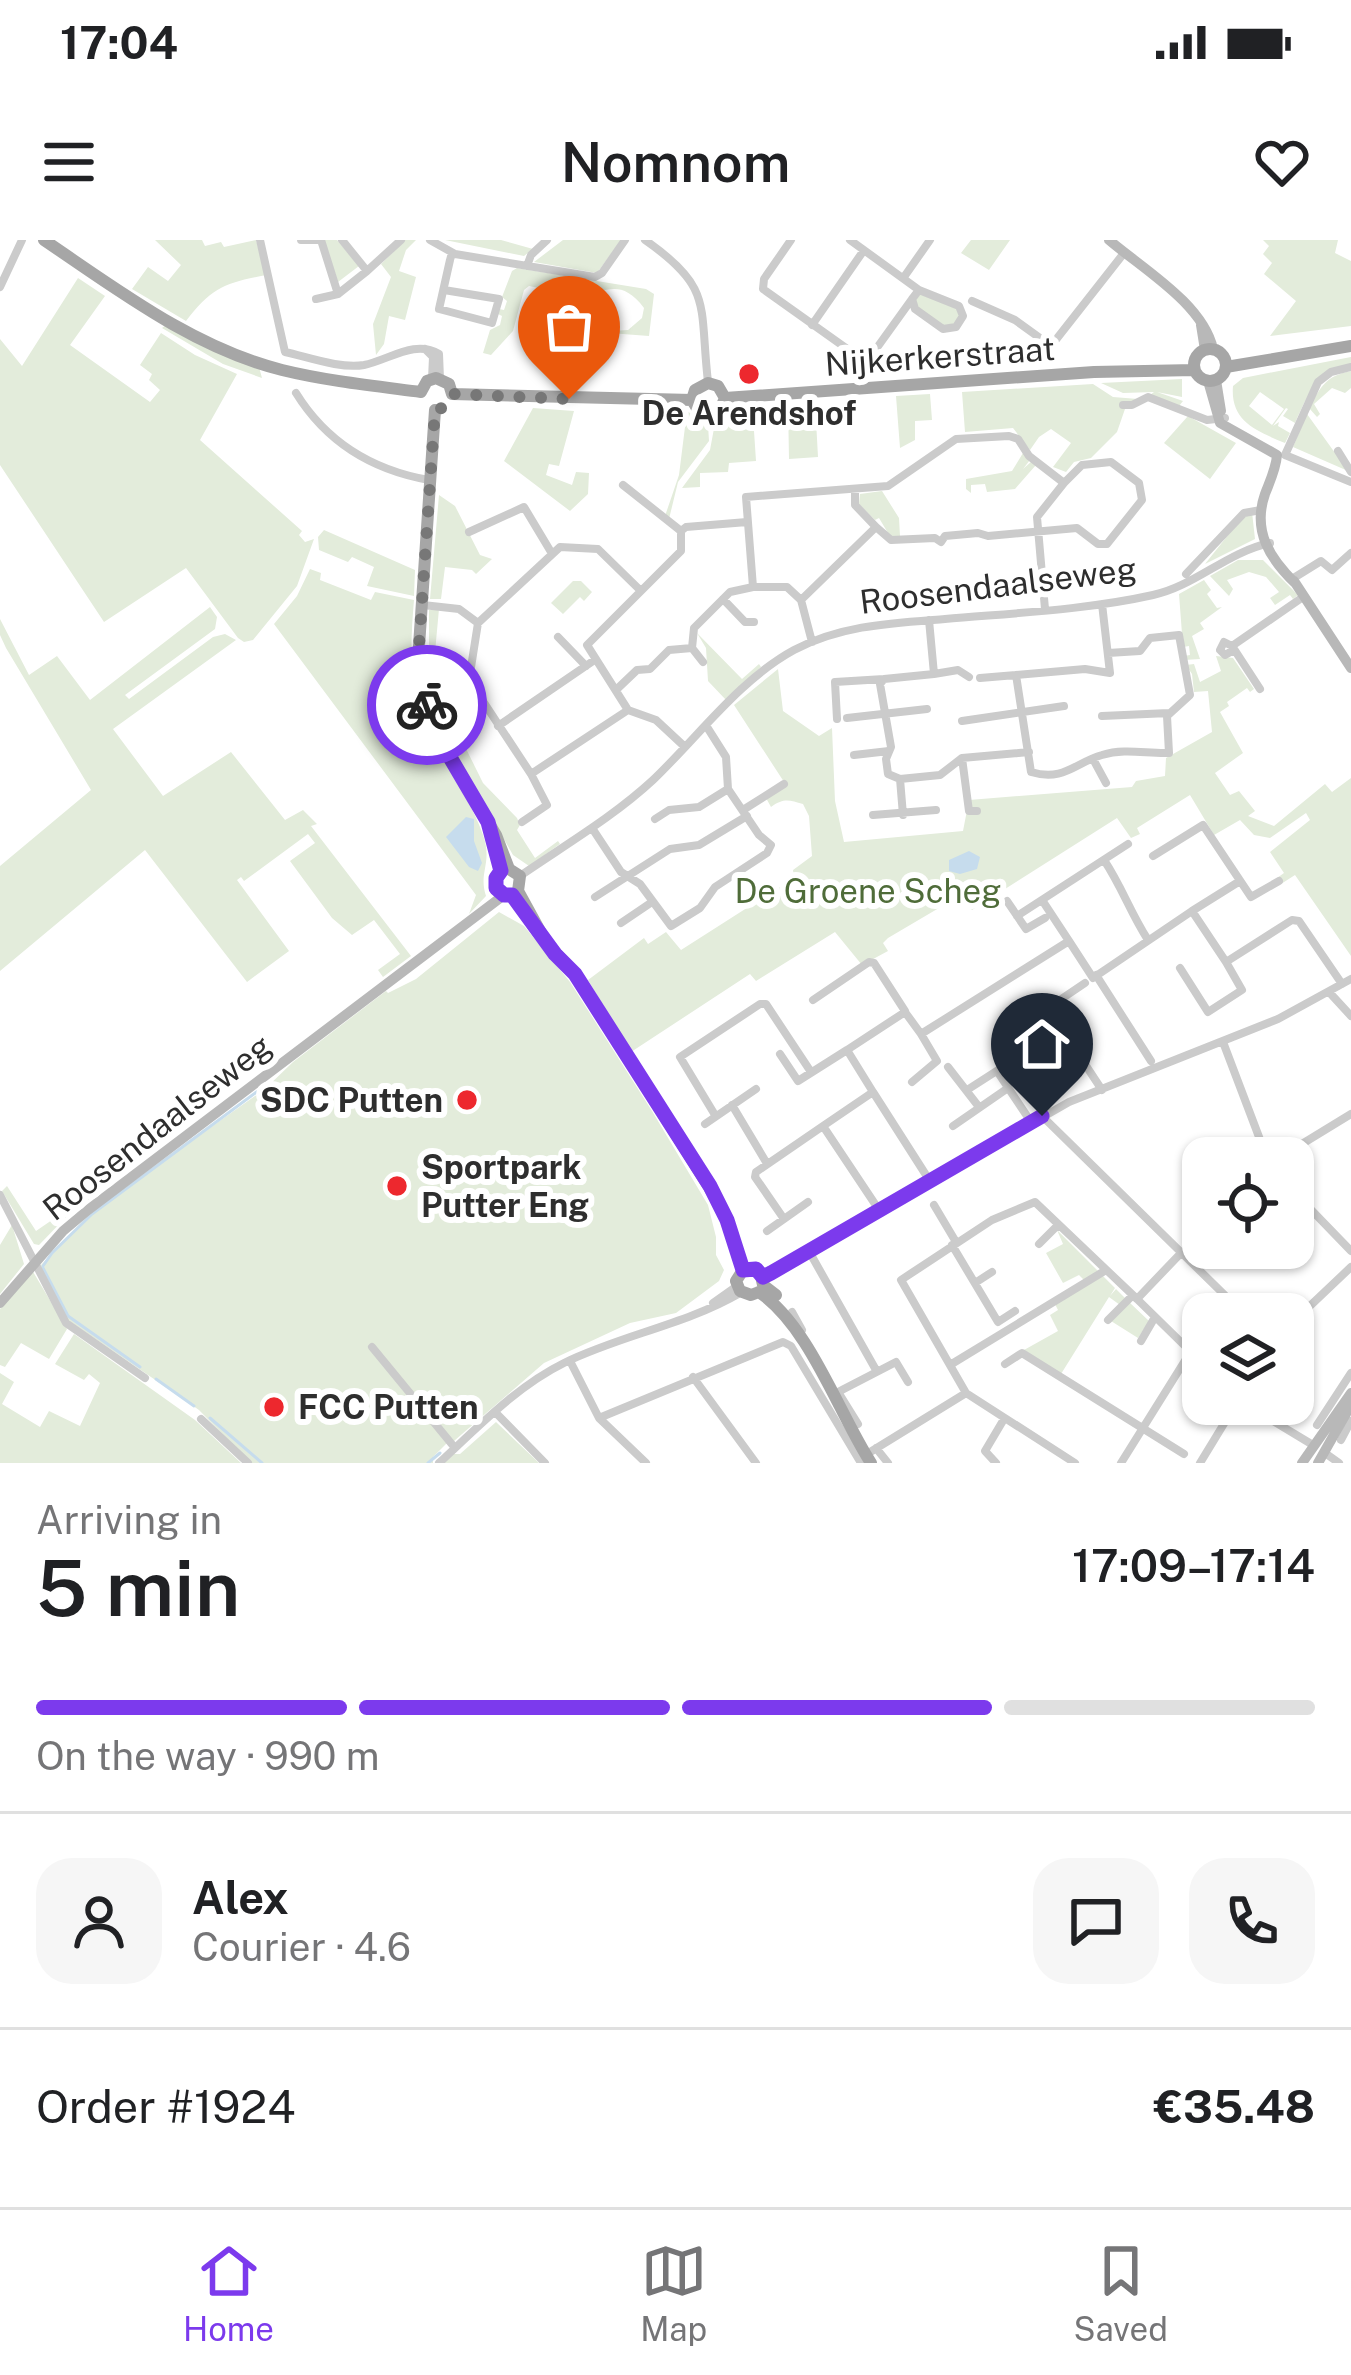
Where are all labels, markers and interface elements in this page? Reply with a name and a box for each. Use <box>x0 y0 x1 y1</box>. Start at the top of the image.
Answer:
text: 17:04 <box>60 16 178 69</box>
icon: menu <box>36 129 102 195</box>
icon: heart <box>1249 129 1315 195</box>
text: Nomnom <box>561 131 790 194</box>
pin <box>518 276 620 399</box>
icon: bag <box>536 294 602 360</box>
street label: Nijkerkerstraat <box>824 329 1056 383</box>
marker: De Arendshof <box>736 361 762 387</box>
place label: De Arendshof <box>642 394 856 432</box>
street label: Roosendaalseweg <box>857 549 1139 621</box>
courier <box>367 645 487 765</box>
icon: bike <box>394 672 460 738</box>
park label: De Groene Scheg <box>734 872 1002 910</box>
pin <box>991 993 1093 1116</box>
icon: home <box>1009 1011 1075 1077</box>
street label: Roosendaalseweg <box>35 1026 279 1228</box>
place label: SDC Putten <box>260 1081 443 1119</box>
marker: SDC Putten <box>454 1087 480 1113</box>
map controls <box>1182 1137 1314 1425</box>
button: locate <box>1182 1137 1314 1269</box>
place label: Sportpark Putter Eng <box>421 1148 589 1224</box>
marker: Sportpark Putter Eng <box>384 1173 410 1199</box>
button: layers <box>1182 1293 1314 1425</box>
place label: FCC Putten <box>298 1388 479 1426</box>
marker: FCC Putten <box>261 1394 287 1420</box>
text: Arriving in <box>36 1497 222 1543</box>
text: 17:09–17:14 <box>1072 1539 1315 1592</box>
text: 5 min <box>36 1542 241 1634</box>
text: On the way · 990 m <box>36 1733 380 1779</box>
button: person <box>36 1858 162 1984</box>
button: chat <box>1033 1858 1159 1984</box>
button: phone <box>1189 1858 1315 1984</box>
text: Alex <box>192 1871 289 1924</box>
text: Courier · 4.6 <box>192 1924 411 1970</box>
text: Order #1924 <box>36 2080 295 2133</box>
text: €35.48 <box>1154 2080 1315 2133</box>
tab: Home <box>183 2238 274 2348</box>
tab: Map <box>640 2238 707 2348</box>
tab: Saved <box>1073 2238 1168 2348</box>

